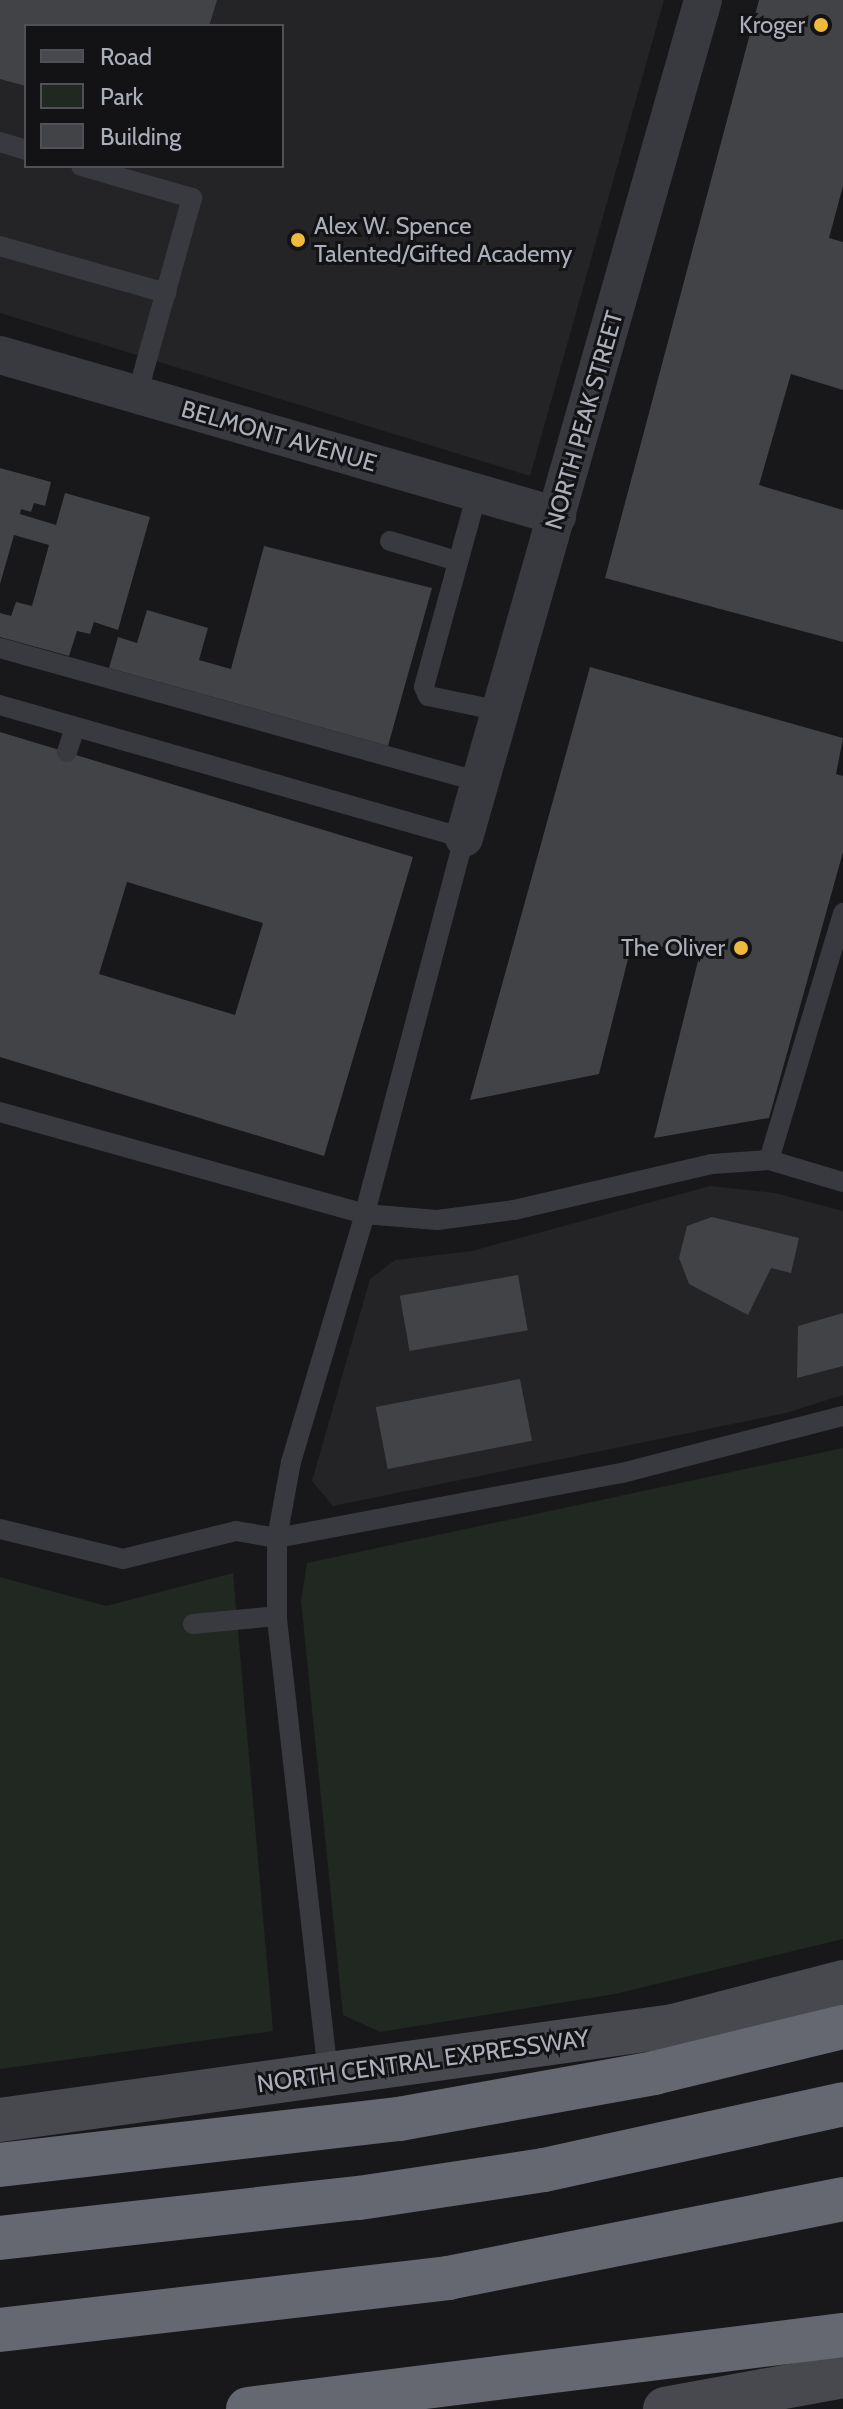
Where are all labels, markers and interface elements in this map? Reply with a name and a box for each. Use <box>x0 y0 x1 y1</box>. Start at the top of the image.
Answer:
place label: Kroger <box>739 11 805 39</box>
marker: Kroger <box>812 16 830 34</box>
legend <box>24 24 284 168</box>
text: Road <box>100 42 152 71</box>
text: Park <box>100 82 143 111</box>
text: Building <box>100 122 181 151</box>
place label: Alex W. Spence Talented/Gifted Academy <box>314 212 572 268</box>
marker: Alex W. Spence Talented/Gifted Academy <box>289 231 307 249</box>
street label: NORTH PEAK STREET <box>539 307 629 533</box>
street label: BELMONT AVENUE <box>178 394 380 478</box>
place label: The Oliver <box>621 934 725 962</box>
marker: The Oliver <box>732 939 750 957</box>
street label: NORTH CENTRAL EXPRESSWAY <box>255 2023 591 2099</box>

